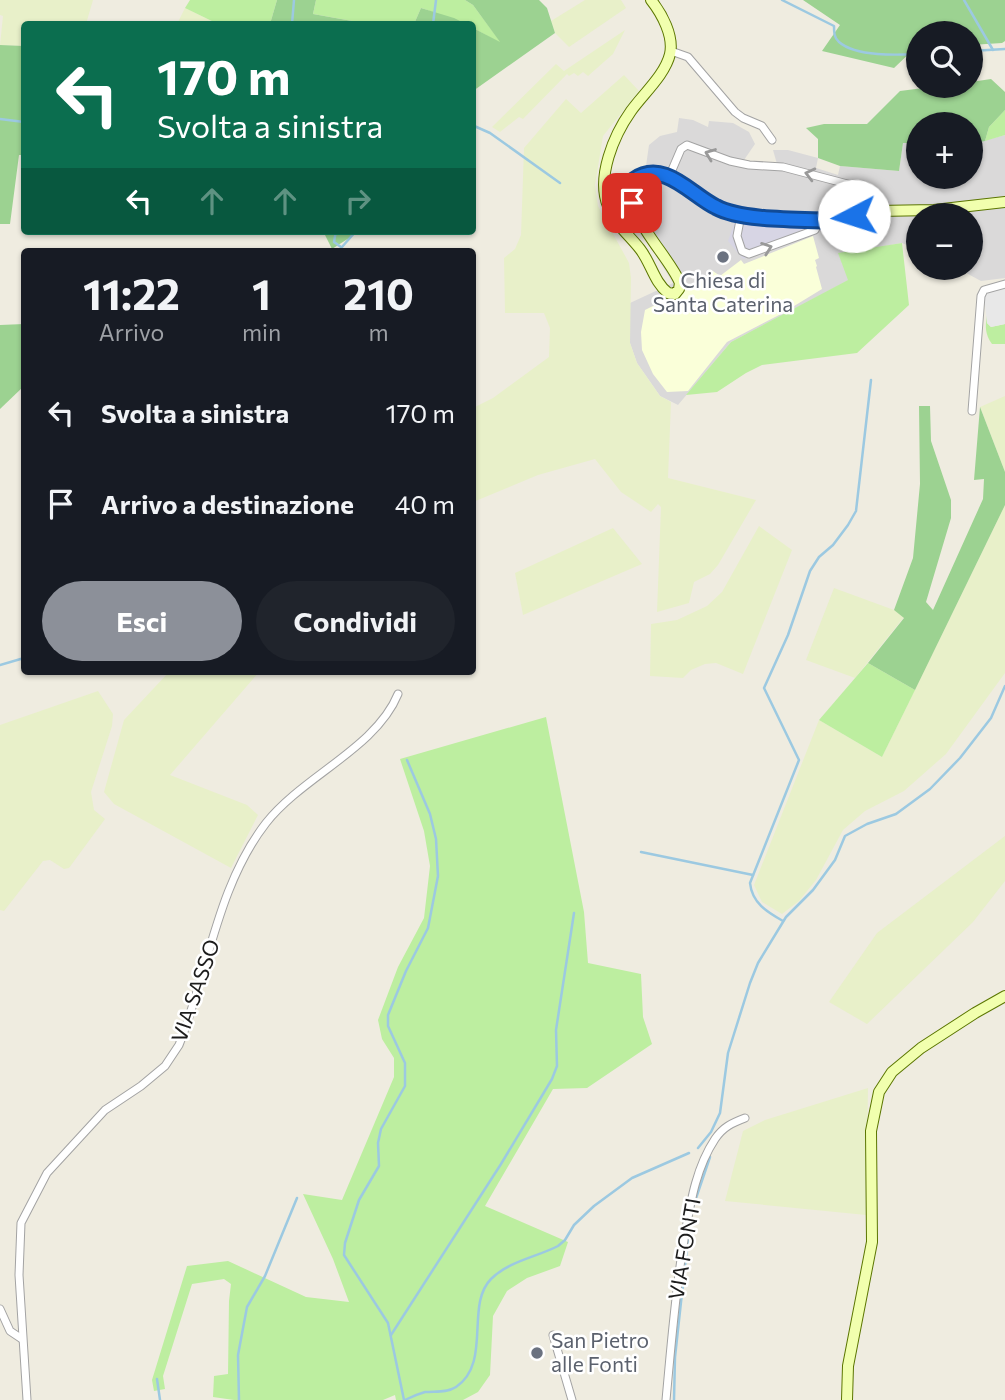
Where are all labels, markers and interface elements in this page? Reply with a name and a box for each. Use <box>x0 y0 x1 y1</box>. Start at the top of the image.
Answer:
map controls <box>906 21 983 280</box>
button: search <box>906 21 983 98</box>
text: 170 m <box>157 45 290 105</box>
icon: left <box>42 49 133 140</box>
text: Svolta a sinistra <box>157 105 383 145</box>
button: + <box>906 112 983 189</box>
one-way arrow <box>705 149 717 163</box>
one-way arrow <box>804 168 816 182</box>
pin <box>602 173 662 233</box>
position arrow <box>817 179 891 253</box>
icon: left <box>120 182 158 220</box>
icon: ahead <box>193 182 231 220</box>
icon: ahead <box>266 182 304 220</box>
icon: right <box>339 182 377 220</box>
icon: arrive <box>613 184 651 222</box>
button: − <box>906 203 983 280</box>
one-way arrow <box>760 242 772 256</box>
marker: Chiesa di Santa Caterina <box>715 249 731 265</box>
text: 11:22 <box>83 267 180 319</box>
text: 1 <box>252 267 271 319</box>
text: 210 <box>343 267 414 319</box>
place label: Chiesa di Santa Caterina <box>653 267 793 316</box>
text: Arrivo <box>99 318 164 346</box>
text: min <box>242 318 281 346</box>
text: m <box>369 318 389 346</box>
icon: left <box>42 394 80 432</box>
text: Svolta a sinistra <box>101 397 289 428</box>
text: 170 m <box>386 397 455 428</box>
icon: arrive <box>42 485 80 523</box>
text: Arrivo a destinazione <box>101 488 354 519</box>
text: 40 m <box>395 488 455 519</box>
button: Esci <box>42 581 242 661</box>
button: Condividi <box>256 581 455 661</box>
street label: VIA SASSO <box>165 936 224 1045</box>
street label: VIA FONTI <box>662 1196 705 1302</box>
place label: San Pietro alle Fonti <box>551 1327 649 1376</box>
marker: San Pietro alle Fonti <box>529 1345 545 1361</box>

